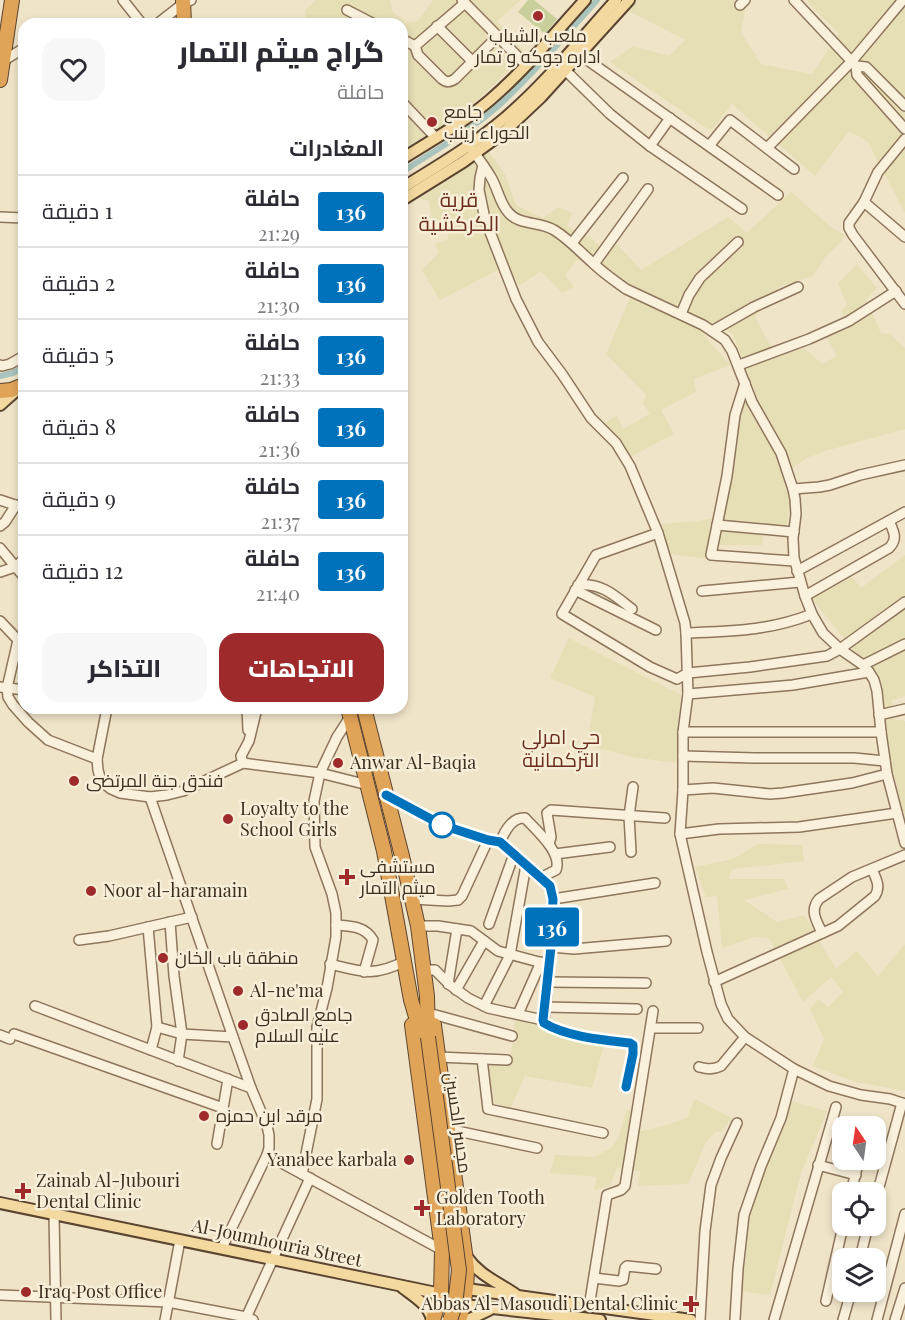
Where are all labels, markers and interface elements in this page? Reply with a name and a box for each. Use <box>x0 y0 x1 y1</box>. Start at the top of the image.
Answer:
marker: ملعب الشباب اداره جوكه و تمار <box>531 9 545 23</box>
place label: ملعب الشباب اداره جوكه و تمار <box>474 23 601 68</box>
text: گراج ميثم التمار <box>178 32 384 69</box>
button: heart <box>42 38 105 101</box>
text: حافلة <box>337 77 384 104</box>
place label: جامع الحوراء زينب <box>444 99 530 144</box>
marker: جامع الحوراء زينب <box>425 115 439 129</box>
text: المغادرات <box>289 132 384 162</box>
text: حافلة <box>245 182 300 212</box>
district label: قرية الكركشية <box>418 184 500 236</box>
text: 1 دقيقة <box>42 195 113 225</box>
text: 136 <box>336 197 366 225</box>
text: 21:29 <box>258 219 300 246</box>
text: حافلة <box>245 254 300 284</box>
text: 2 دقيقة <box>42 267 115 297</box>
text: 136 <box>336 269 366 297</box>
text: 21:30 <box>257 291 300 318</box>
text: حافلة <box>245 326 300 356</box>
text: 5 دقيقة <box>42 339 114 369</box>
text: 136 <box>336 341 366 369</box>
text: 21:33 <box>260 363 300 390</box>
text: حافلة <box>245 398 300 428</box>
text: 8 دقيقة <box>42 411 116 441</box>
text: 136 <box>336 413 366 441</box>
text: 21:36 <box>258 435 300 462</box>
text: حافلة <box>245 470 300 500</box>
text: 9 دقيقة <box>42 483 116 513</box>
text: 136 <box>336 485 366 513</box>
text: 21:37 <box>261 507 300 534</box>
text: حافلة <box>245 542 300 572</box>
text: 12 دقيقة <box>42 555 123 585</box>
text: 136 <box>336 557 366 585</box>
text: 21:40 <box>256 579 300 606</box>
button: التذاكر <box>42 633 207 702</box>
button: الاتجاهات <box>219 633 384 702</box>
district label: حي امرلي التركمانية <box>522 722 600 772</box>
place label: Anwar Al-Baqia <box>349 750 476 774</box>
marker: Anwar Al-Baqia <box>331 756 345 770</box>
place label: فندق جنة المرتضى <box>86 768 223 793</box>
marker: فندق جنة المرتضى <box>67 774 81 788</box>
place label: Loyalty to the School Girls <box>240 796 349 841</box>
marker: Loyalty to the School Girls <box>221 812 235 826</box>
unlabelled marker <box>429 812 455 838</box>
place label: مستشفى ميثم التمار <box>359 854 436 900</box>
marker: مستشفى ميثم التمار <box>338 868 356 886</box>
place label: Noor al-haramain <box>103 878 248 902</box>
marker: Noor al-haramain <box>84 884 98 898</box>
line badge: 136 <box>518 908 586 946</box>
text: 136 <box>537 913 567 941</box>
place label: منطقة باب الخان <box>175 945 298 969</box>
marker: منطقة باب الخان <box>156 951 170 965</box>
place label: Al-ne'ma <box>249 978 324 1002</box>
marker: Al-ne'ma <box>231 984 245 998</box>
place label: جامع الصادق عليه السلام <box>255 1002 352 1048</box>
marker: جامع الصادق عليه السلام <box>236 1018 250 1032</box>
street label: مجسر الحسين <box>440 1071 478 1175</box>
place label: مرقد ابن حمزه <box>216 1103 323 1127</box>
marker: مرقد ابن حمزه <box>197 1109 211 1123</box>
north arrow <box>832 1116 886 1170</box>
map controls <box>832 1116 886 1302</box>
place label: Yanabee karbala <box>266 1147 397 1171</box>
marker: Yanabee karbala <box>402 1153 416 1167</box>
place label: Zainab Al-Jubouri Dental Clinic <box>36 1168 180 1213</box>
marker: Zainab Al-Jubouri Dental Clinic <box>14 1182 32 1200</box>
button: locate <box>832 1182 886 1236</box>
place label: Golden Tooth Laboratory <box>436 1185 545 1230</box>
marker: Golden Tooth Laboratory <box>413 1199 431 1217</box>
street label: Al-Joumhouria Street <box>189 1212 365 1272</box>
button: layers <box>832 1248 886 1302</box>
place label: Iraq Post Office <box>38 1279 162 1303</box>
marker: Iraq Post Office <box>19 1285 33 1299</box>
place label: Abbas Al-Masoudi Dental Clinic <box>421 1291 678 1315</box>
marker: Abbas Al-Masoudi Dental Clinic <box>682 1295 700 1313</box>

